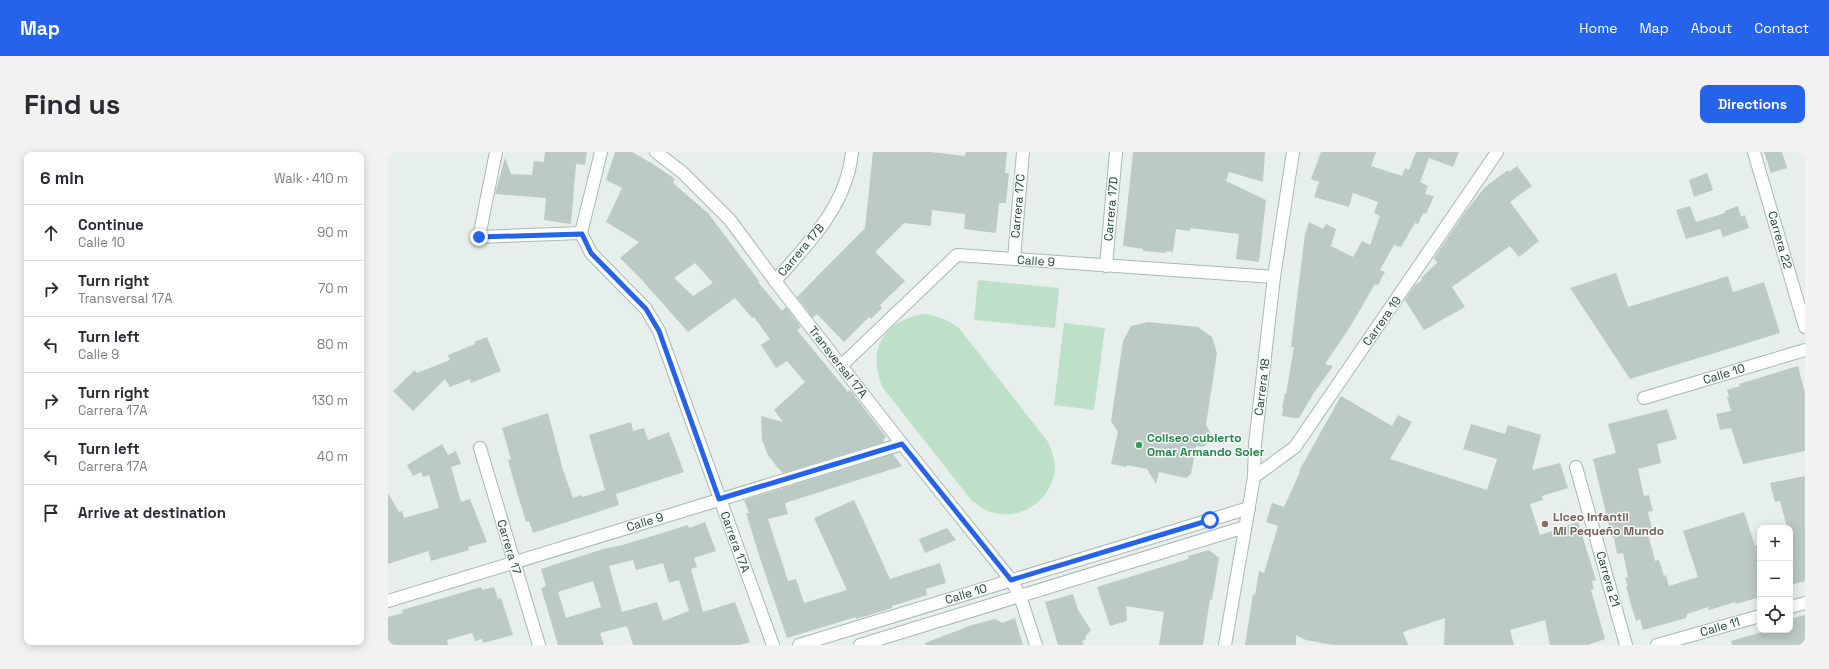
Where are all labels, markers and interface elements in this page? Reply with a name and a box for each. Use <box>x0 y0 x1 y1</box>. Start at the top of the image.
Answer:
text: Map <box>20 16 60 41</box>
text: Home <box>1579 19 1617 37</box>
text: Map <box>1639 19 1669 37</box>
text: About <box>1691 19 1732 37</box>
text: Contact <box>1754 19 1809 37</box>
button: Directions <box>1700 85 1805 123</box>
text: Find us <box>24 86 121 122</box>
text: 6 min <box>40 167 84 189</box>
text: Walk · 410 m <box>274 170 348 187</box>
street label: Carrera 17C <box>1007 173 1029 239</box>
street label: Carrera 17D <box>1100 176 1122 242</box>
street label: Carrera 22 <box>1764 209 1796 271</box>
text: Continue <box>78 215 144 234</box>
street label: Carrera 17B <box>774 220 828 280</box>
icon: ahead <box>40 222 62 244</box>
text: 90 m <box>317 224 348 241</box>
route end <box>470 228 488 246</box>
text: Calle 10 <box>78 234 125 251</box>
street label: Calle 9 <box>1016 252 1056 270</box>
text: Turn right <box>78 271 149 290</box>
icon: right <box>40 278 62 300</box>
text: 70 m <box>318 280 348 297</box>
text: Transversal 17A <box>78 290 172 307</box>
street label: Carrera 19 <box>1359 293 1405 349</box>
street label: Transversal 17A <box>805 323 871 402</box>
text: Turn left <box>78 327 140 346</box>
icon: left <box>40 334 62 356</box>
text: 80 m <box>317 336 348 353</box>
text: Calle 9 <box>78 346 119 363</box>
street label: Carrera 18 <box>1251 358 1273 416</box>
street label: Calle 10 <box>1701 360 1747 388</box>
text: Turn right <box>78 383 149 402</box>
icon: right <box>40 390 62 412</box>
text: 130 m <box>312 392 348 409</box>
text: Carrera 17A <box>78 402 148 419</box>
place label: Coliseo cubierto Omar Armando Soler <box>1147 430 1265 460</box>
text: Turn left <box>78 439 140 458</box>
marker: Coliseo cubierto Omar Armando Soler <box>1134 440 1144 450</box>
icon: left <box>40 446 62 468</box>
text: 40 m <box>317 448 348 465</box>
text: Carrera 17A <box>78 458 148 475</box>
icon: arrive <box>40 502 62 524</box>
text: Arrive at destination <box>78 503 226 522</box>
street label: Calle 9 <box>624 509 666 535</box>
street label: Carrera 17A <box>717 509 754 575</box>
place label: Liceo Infantil Mi Pequeño Mundo <box>1553 509 1664 539</box>
route start <box>1201 511 1219 529</box>
street label: Carrera 17 <box>493 518 525 577</box>
marker: Liceo Infantil Mi Pequeño Mundo <box>1540 519 1550 529</box>
map controls <box>1757 525 1793 633</box>
button: + <box>1757 525 1793 561</box>
street label: Carrera 21 <box>1592 549 1624 609</box>
button: − <box>1757 561 1793 597</box>
street label: Calle 10 <box>943 580 989 608</box>
button: locate <box>1757 597 1793 633</box>
street label: Calle 11 <box>1698 614 1742 640</box>

